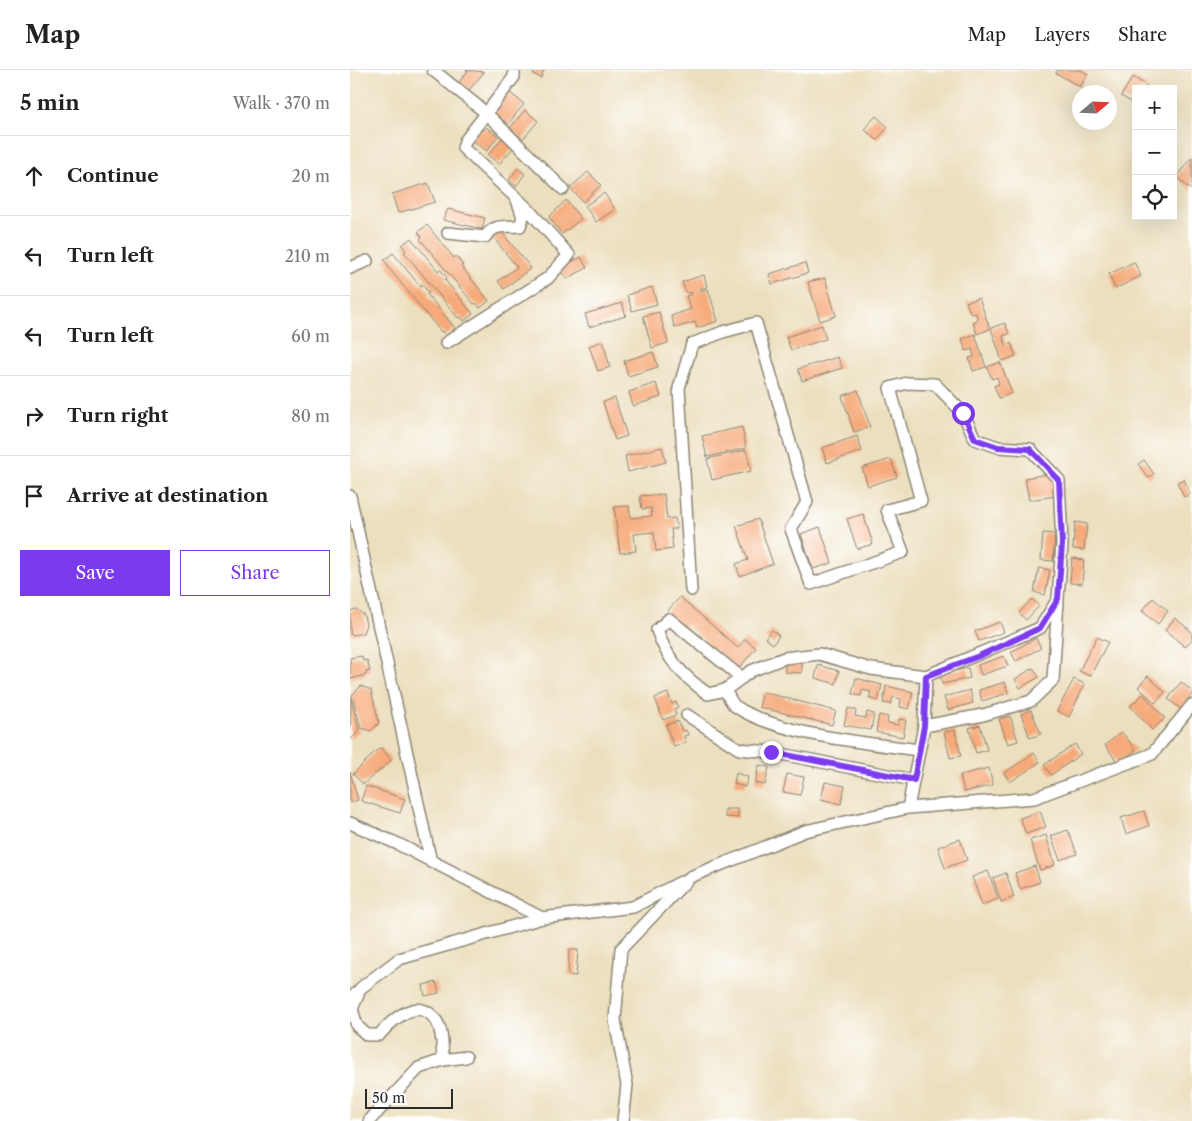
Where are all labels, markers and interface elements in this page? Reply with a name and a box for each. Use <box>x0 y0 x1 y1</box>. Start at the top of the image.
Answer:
text: Map <box>25 20 80 49</box>
text: Map <box>968 24 1006 46</box>
text: Layers <box>1034 24 1090 46</box>
text: Share <box>1118 24 1167 46</box>
north arrow <box>1072 85 1117 130</box>
map controls <box>1132 85 1177 220</box>
button: + <box>1132 85 1177 130</box>
text: 5 min <box>20 90 80 115</box>
text: Walk · 370 m <box>233 93 330 113</box>
button: − <box>1132 130 1177 175</box>
icon: ahead <box>20 162 48 190</box>
text: Continue <box>67 164 159 187</box>
text: 20 m <box>291 166 330 186</box>
button: locate <box>1132 175 1177 220</box>
icon: left <box>20 242 48 270</box>
text: Turn left <box>67 244 154 267</box>
text: 210 m <box>285 246 330 266</box>
icon: left <box>20 322 48 350</box>
text: Turn left <box>67 324 154 347</box>
text: 60 m <box>291 326 330 346</box>
icon: right <box>20 402 48 430</box>
route start <box>952 402 975 425</box>
text: Turn right <box>67 404 168 427</box>
text: 80 m <box>291 406 330 426</box>
icon: arrive <box>20 482 48 510</box>
text: Arrive at destination <box>67 484 268 507</box>
button: Save <box>20 550 170 596</box>
button: Share <box>180 550 330 596</box>
route end <box>760 741 783 764</box>
scale bar <box>365 1086 452 1109</box>
text: 50 m <box>372 1089 405 1107</box>

